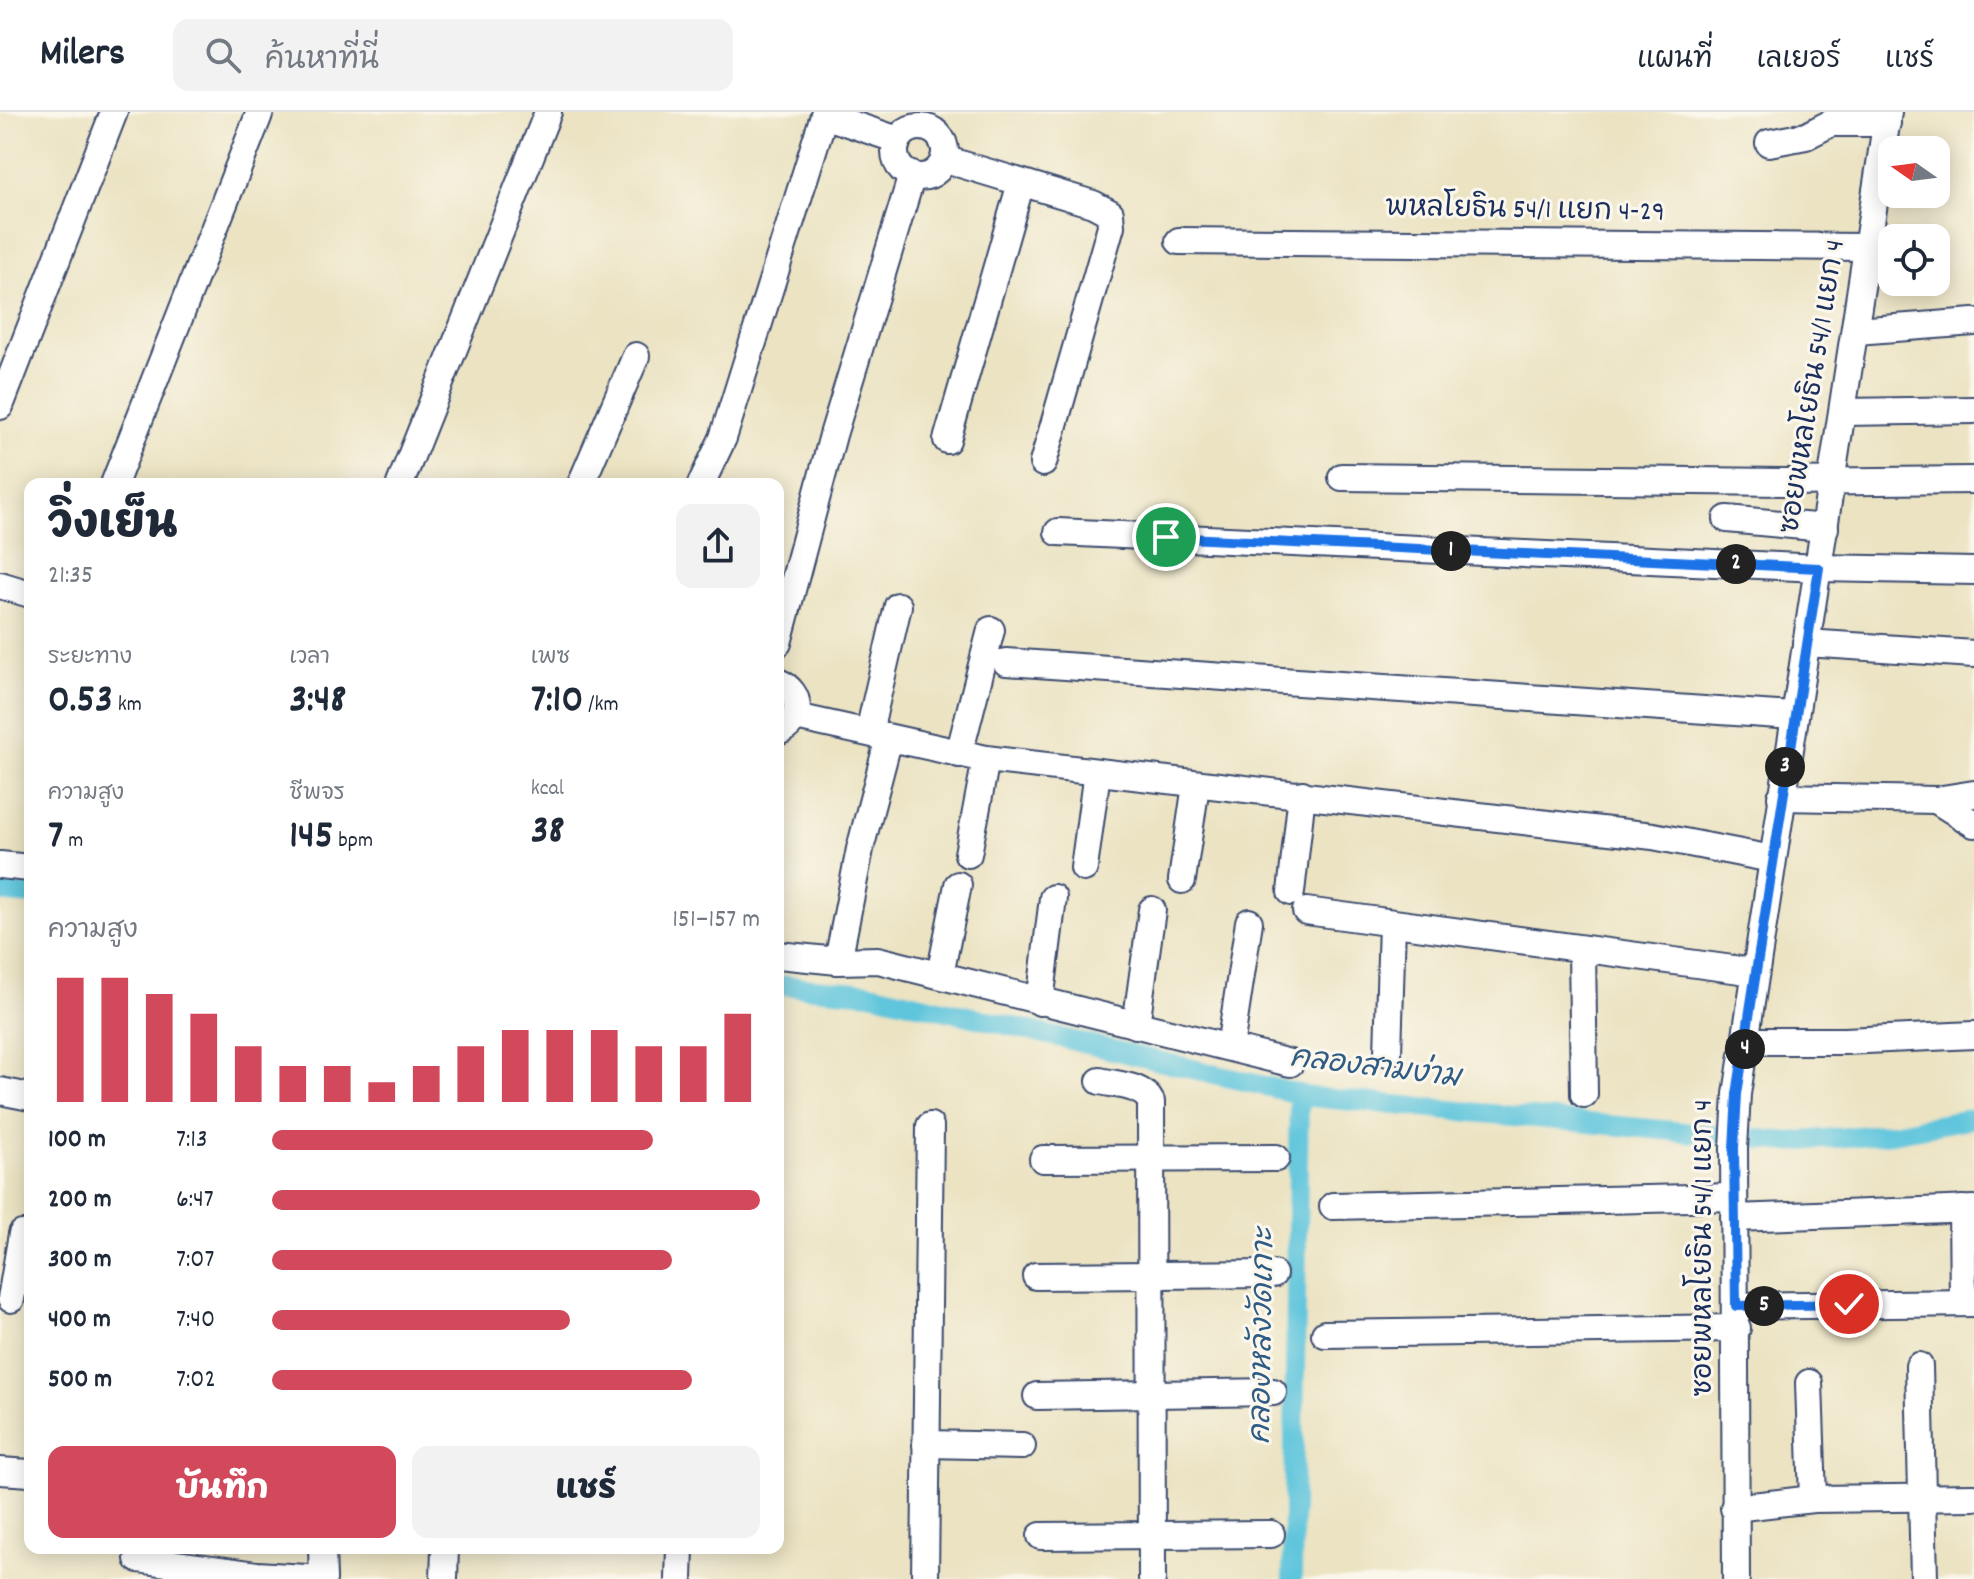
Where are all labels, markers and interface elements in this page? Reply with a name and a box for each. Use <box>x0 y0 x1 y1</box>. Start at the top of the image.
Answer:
search box <box>173 19 733 91</box>
text: Milers <box>40 28 125 83</box>
icon: search <box>201 33 245 77</box>
text: ค้นหาที่นี่ <box>265 41 379 84</box>
text: แผนที่ <box>1637 42 1712 82</box>
text: เลเยอร์ <box>1756 42 1841 82</box>
text: แชร์ <box>1885 42 1934 82</box>
north arrow <box>1878 136 1950 208</box>
map controls <box>1878 136 1950 296</box>
street label: พหลโยธิน 54/1 แยก 4-29 <box>1385 186 1665 234</box>
button: locate <box>1878 224 1950 296</box>
street label: ซอยพหลโยธิน 54/1 แยก 4 <box>1768 237 1858 537</box>
text: วิ่งเย็น <box>48 496 177 559</box>
pin <box>1132 503 1200 571</box>
button: share <box>676 504 760 588</box>
icon: arrive <box>1144 515 1188 559</box>
pin: 1 <box>1431 531 1471 571</box>
text: 1 <box>1449 535 1453 566</box>
pin: 2 <box>1716 544 1756 584</box>
text: 2 <box>1731 548 1741 579</box>
text: 21:35 <box>48 558 93 595</box>
text: ระยะทาง <box>48 643 132 674</box>
text: เวลา <box>289 643 330 674</box>
text: เพซ <box>531 643 570 674</box>
text: 0.53 <box>48 674 113 731</box>
text: 3:48 <box>289 674 346 731</box>
text: 7:10 <box>531 674 583 731</box>
text: km <box>113 690 142 721</box>
text: /km <box>583 690 619 721</box>
pin: 3 <box>1765 747 1805 787</box>
text: 3 <box>1780 751 1790 782</box>
text: kcal <box>531 774 564 805</box>
text: ความสูง <box>48 779 124 810</box>
text: ชีพจร <box>289 779 345 810</box>
text: 38 <box>531 805 564 862</box>
text: 7 <box>48 810 63 867</box>
text: 145 <box>289 810 333 867</box>
text: m <box>63 826 83 857</box>
text: bpm <box>333 826 373 857</box>
text: 151–157 m <box>672 902 760 939</box>
text: ความสูง <box>48 913 138 950</box>
pin: 4 <box>1725 1029 1765 1069</box>
text: 4 <box>1740 1033 1750 1064</box>
water label: คลองสามง่าม <box>1287 1036 1466 1102</box>
street label: ซอยพหลโยธิน 54/1 แยก 4 <box>1682 1099 1726 1397</box>
text: 100 m <box>48 1122 106 1159</box>
text: 7:13 <box>176 1122 208 1159</box>
text: 200 m <box>48 1182 112 1219</box>
text: 6:47 <box>176 1182 214 1219</box>
water label: คลองหลังวัดเกาะ <box>1242 1225 1288 1444</box>
text: 300 m <box>48 1242 112 1279</box>
text: 7:07 <box>176 1242 214 1279</box>
pin <box>1815 1270 1883 1338</box>
icon: check <box>1827 1282 1871 1326</box>
pin: 5 <box>1744 1286 1784 1326</box>
text: 5 <box>1759 1290 1769 1321</box>
text: 400 m <box>48 1302 111 1339</box>
text: 7:40 <box>176 1302 215 1339</box>
text: 500 m <box>48 1362 112 1399</box>
text: 7:02 <box>176 1362 216 1399</box>
button: บันทึก <box>48 1446 396 1538</box>
button: แชร์ <box>412 1446 760 1538</box>

